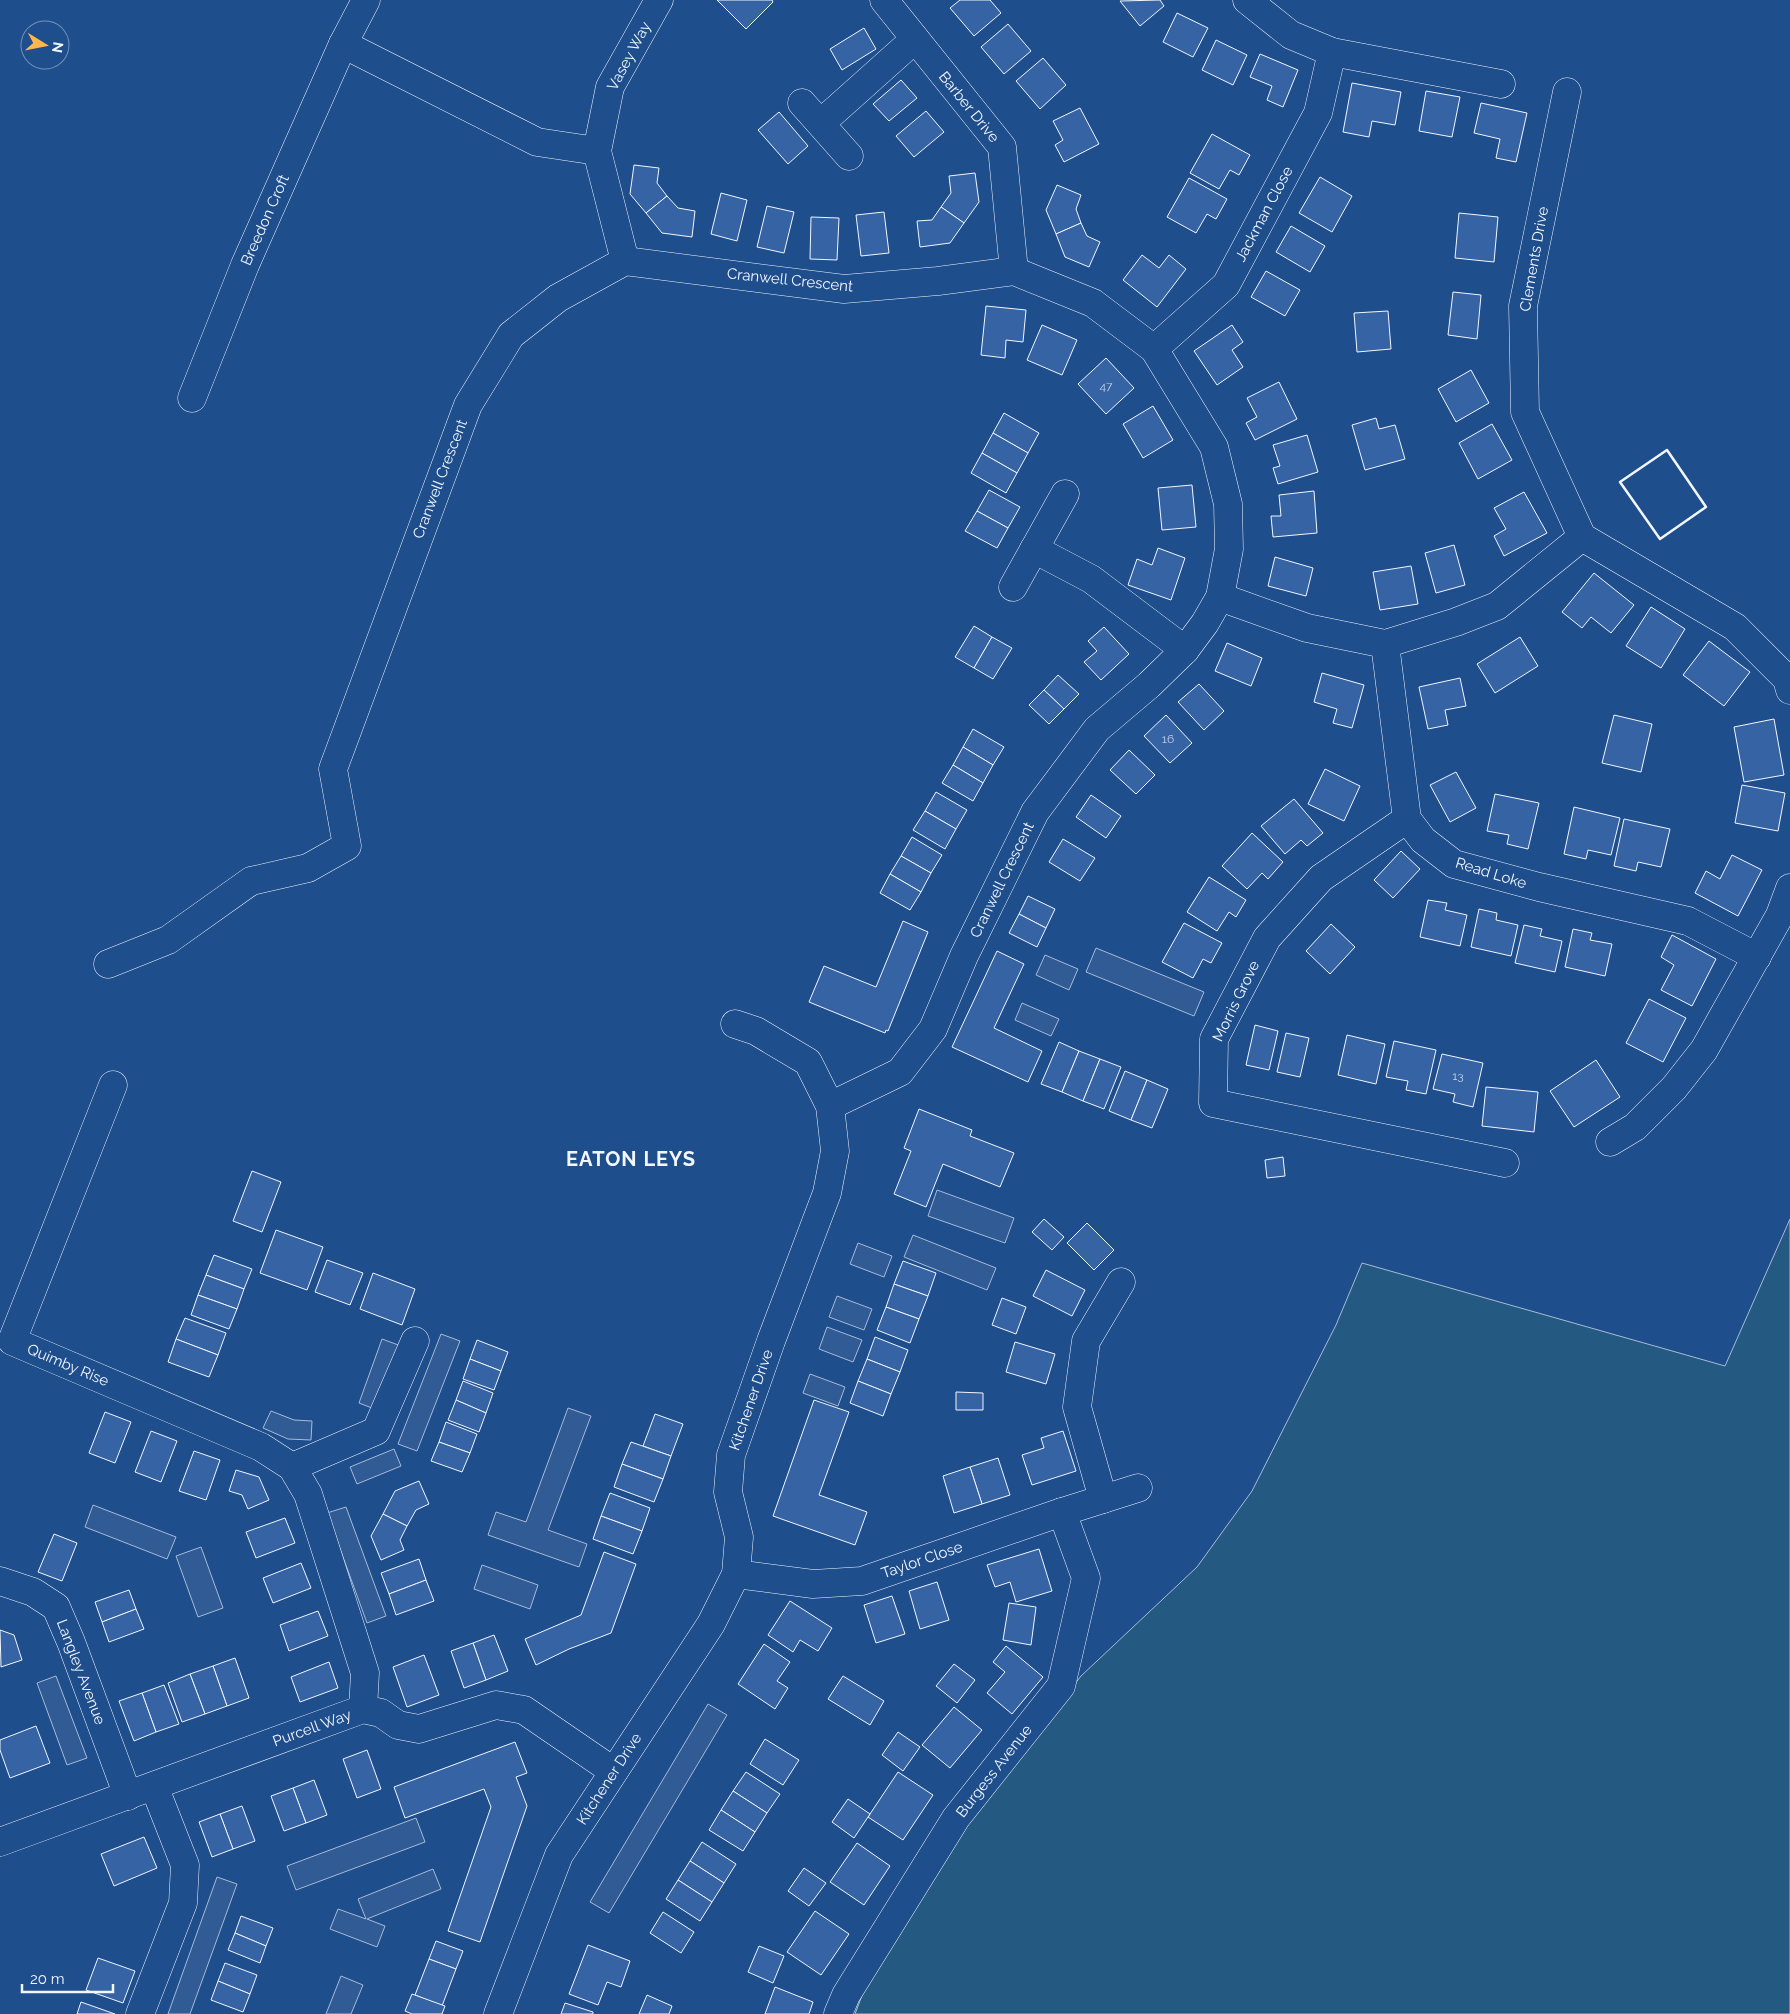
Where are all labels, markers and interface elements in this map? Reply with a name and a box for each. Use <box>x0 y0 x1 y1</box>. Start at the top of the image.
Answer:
street label: Vasey Way <box>603 18 655 94</box>
north arrow <box>20 20 70 70</box>
text: N <box>49 41 67 54</box>
street label: Barber Drive <box>935 68 1003 146</box>
street label: Jackman Close <box>1231 163 1297 265</box>
street label: Breedon Croft <box>237 172 293 268</box>
street label: Clements Drive <box>1516 205 1552 313</box>
street label: Cranwell Crescent <box>726 264 854 296</box>
house number: 47 <box>1100 379 1113 393</box>
street label: Cranwell Crescent <box>409 417 471 541</box>
house number: 16 <box>1162 732 1174 746</box>
street label: Cranwell Crescent <box>966 819 1038 941</box>
street label: Read Loke <box>1453 854 1529 892</box>
street label: Morris Grove <box>1209 957 1263 1044</box>
house number: 13 <box>1452 1069 1464 1083</box>
district label: EATON LEYS <box>566 1147 696 1171</box>
street label: Quimby Rise <box>25 1340 112 1390</box>
street label: Kitchener Drive <box>725 1347 777 1453</box>
street label: Taylor Close <box>879 1538 965 1582</box>
street label: Langley Avenue <box>53 1617 109 1727</box>
street label: Purcell Way <box>270 1705 354 1751</box>
street label: Burgess Avenue <box>952 1721 1036 1821</box>
street label: Kitchener Drive <box>573 1730 645 1828</box>
scale bar <box>22 1962 114 1994</box>
text: 20 m <box>30 1970 65 1988</box>

